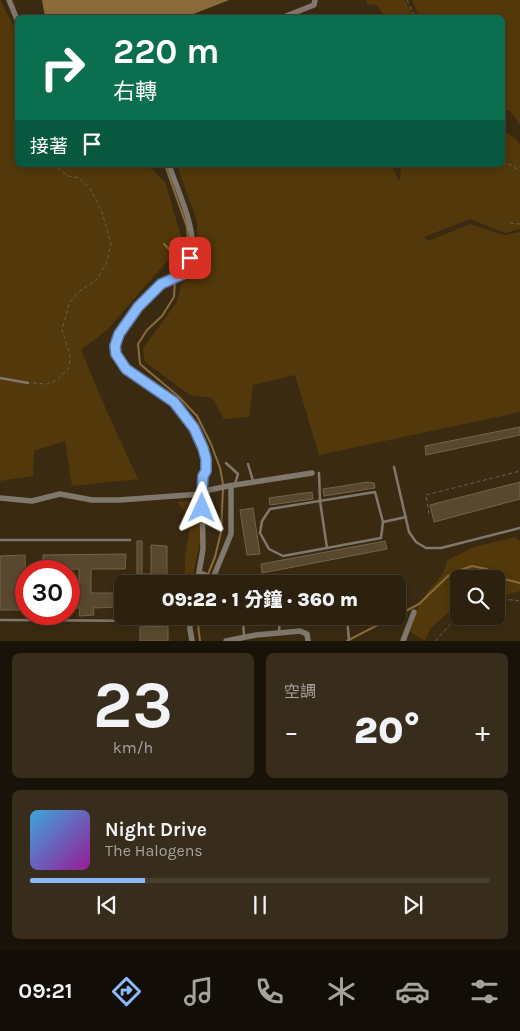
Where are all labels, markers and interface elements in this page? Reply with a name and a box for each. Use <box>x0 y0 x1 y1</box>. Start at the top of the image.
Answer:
text: 220 m <box>113 31 220 72</box>
icon: right <box>30 35 95 100</box>
text: 右轉 <box>113 79 157 105</box>
icon: arrive <box>78 130 106 158</box>
text: 接著 <box>30 136 68 158</box>
pin <box>169 237 211 279</box>
icon: arrive <box>176 244 204 272</box>
position arrow <box>175 481 227 533</box>
speed limit sign: 30 <box>15 560 80 625</box>
map controls <box>450 570 505 625</box>
button: search <box>450 570 505 625</box>
text: 09:22 · 1 分鐘 · 360 m <box>162 589 358 611</box>
text: 23 <box>93 667 173 743</box>
text: 空調 <box>284 682 316 701</box>
text: 20° <box>354 708 420 753</box>
text: − <box>284 715 299 748</box>
text: + <box>475 715 490 748</box>
text: km/h <box>113 738 153 757</box>
text: Night Drive <box>105 819 207 841</box>
text: The Halogens <box>105 841 203 860</box>
icon: previous <box>93 891 121 919</box>
icon: pause <box>246 891 274 919</box>
icon: next <box>399 891 427 919</box>
icon: directions <box>109 974 144 1009</box>
icon: music <box>181 974 216 1009</box>
icon: phone <box>252 974 287 1009</box>
icon: climate <box>324 974 359 1009</box>
icon: car <box>395 974 430 1009</box>
icon: filters <box>467 974 502 1009</box>
text: 09:21 <box>18 978 73 1004</box>

